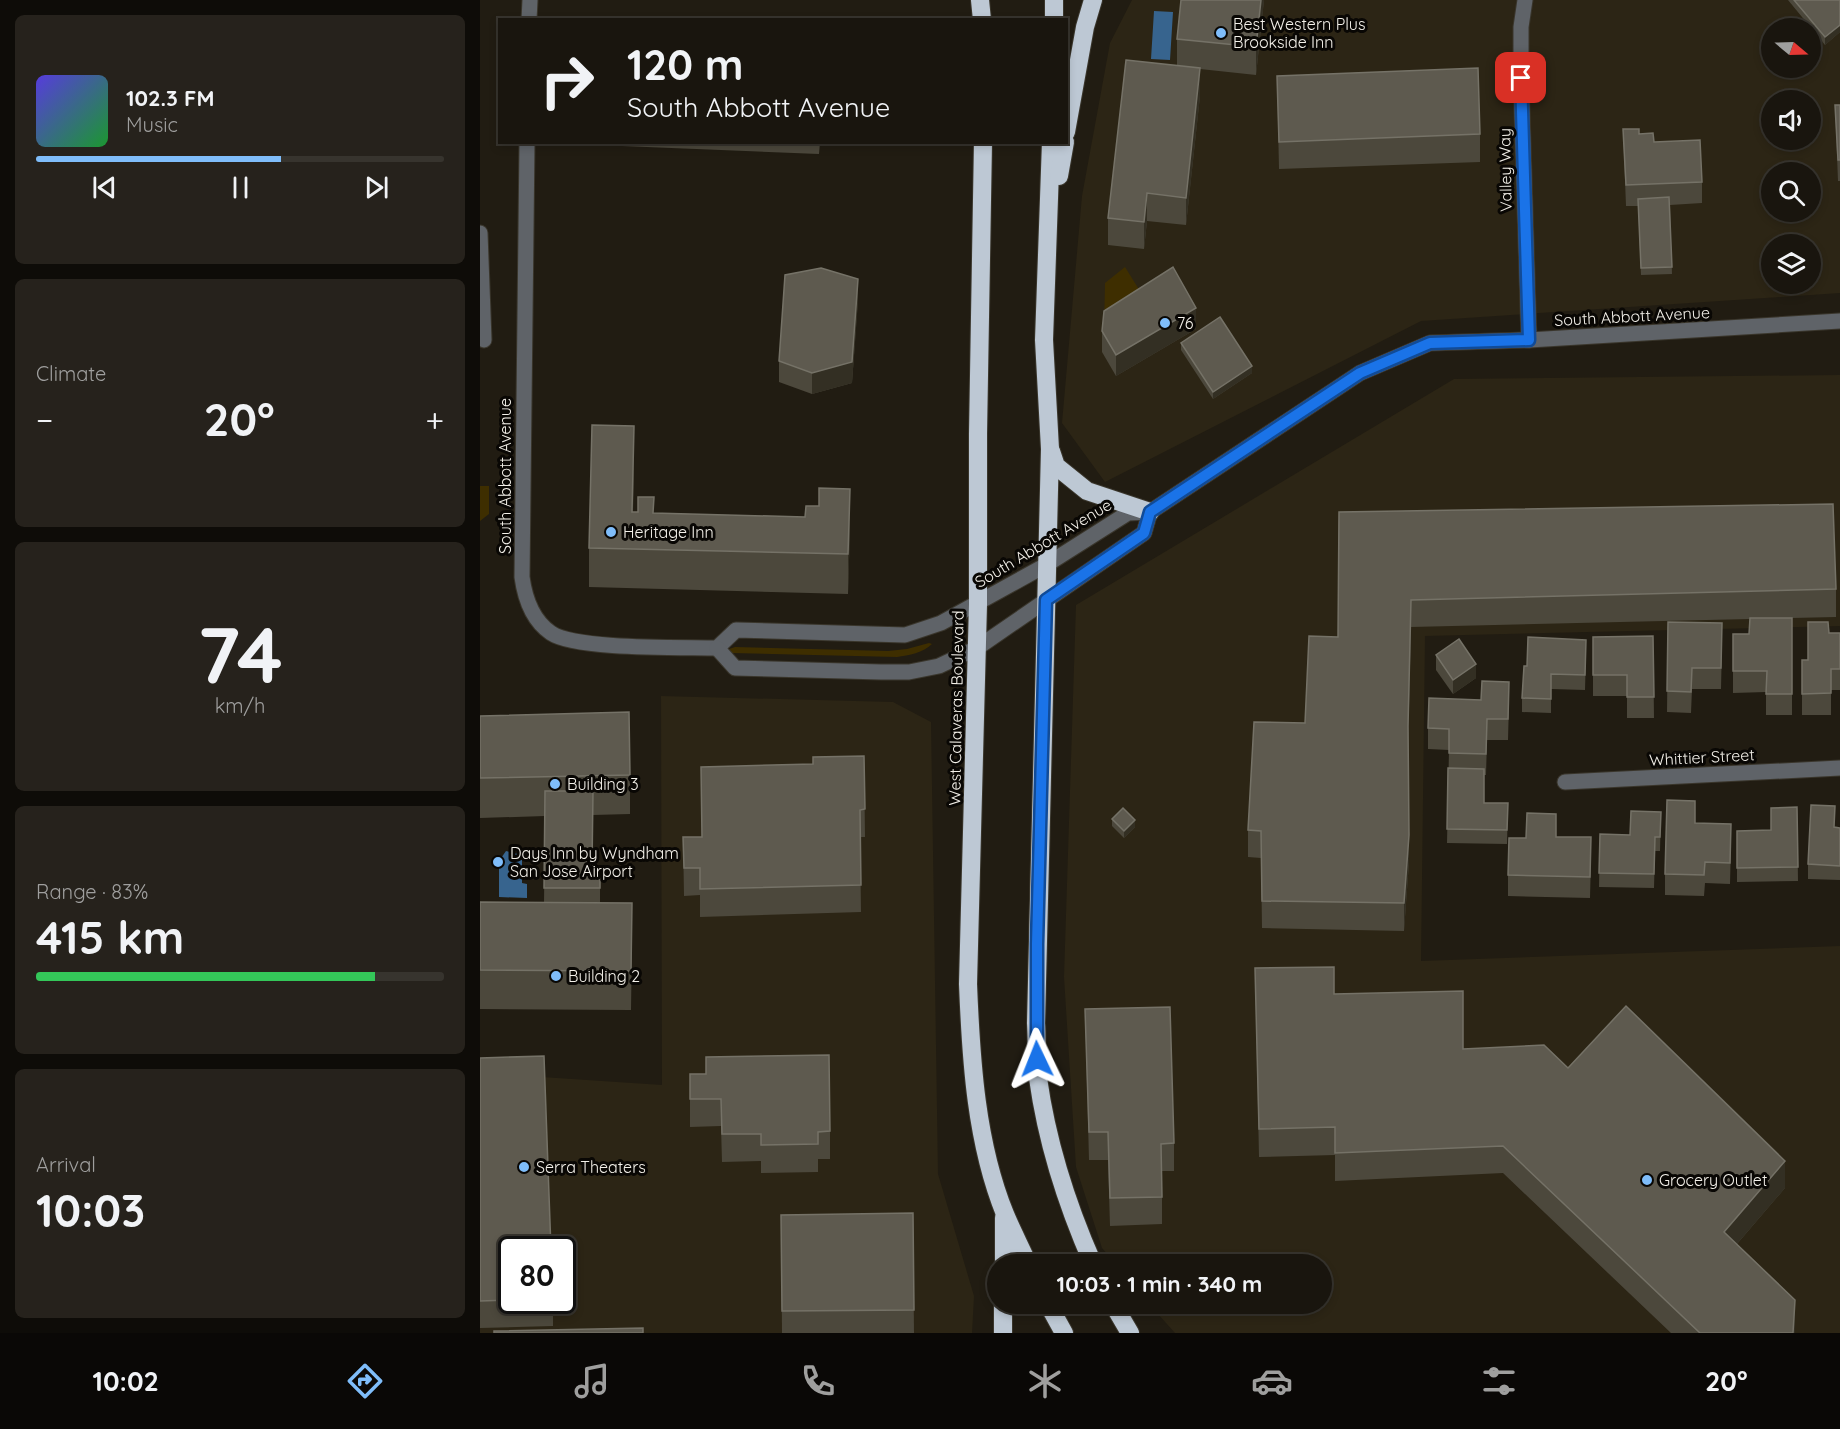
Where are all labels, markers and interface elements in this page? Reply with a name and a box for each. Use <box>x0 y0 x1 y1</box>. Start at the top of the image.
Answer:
place label: Best Western Plus Brookside Inn <box>1233 14 1365 52</box>
north arrow <box>1761 18 1821 78</box>
map controls <box>1761 18 1821 294</box>
marker: Best Western Plus Brookside Inn <box>1214 26 1228 40</box>
text: 120 m <box>627 38 744 91</box>
icon: right <box>528 42 606 120</box>
pin <box>1495 52 1546 103</box>
icon: arrive <box>1504 61 1537 94</box>
text: 102.3 FM <box>126 84 214 112</box>
text: South Abbott Avenue <box>627 90 890 124</box>
button: sound <box>1761 90 1821 150</box>
text: Music <box>126 112 178 137</box>
street label: Valley Way <box>1494 128 1516 212</box>
button: search <box>1761 162 1821 222</box>
icon: previous <box>88 171 121 204</box>
icon: pause <box>224 171 257 204</box>
icon: next <box>360 171 393 204</box>
button: layers <box>1761 234 1821 294</box>
street label: South Abbott Avenue <box>1554 302 1710 330</box>
place label: 76 <box>1177 313 1194 333</box>
marker: 76 <box>1158 316 1172 330</box>
text: Climate <box>36 361 106 386</box>
text: 20° <box>204 391 275 447</box>
street label: South Abbott Avenue <box>495 398 515 554</box>
text: − <box>36 399 53 440</box>
text: + <box>425 399 444 440</box>
street label: South Abbott Avenue <box>971 494 1115 592</box>
place label: Heritage Inn <box>623 522 714 542</box>
marker: Heritage Inn <box>604 525 618 539</box>
text: 74 <box>197 605 283 703</box>
street label: West Calaveras Boulevard <box>944 610 968 806</box>
text: km/h <box>215 693 265 718</box>
street label: Whittier Street <box>1649 744 1755 770</box>
place label: Building 3 <box>567 774 639 794</box>
marker: Building 3 <box>548 777 562 791</box>
place label: Days Inn by Wyndham San Jose Airport <box>510 843 679 881</box>
marker: Days Inn by Wyndham San Jose Airport <box>491 855 505 869</box>
text: Range · 83% <box>36 879 148 904</box>
text: 415 km <box>36 909 184 965</box>
place label: Building 2 <box>568 966 640 986</box>
marker: Building 2 <box>549 969 563 983</box>
position arrow <box>1005 1027 1069 1091</box>
text: Arrival <box>36 1152 96 1177</box>
place label: Serra Theaters <box>536 1157 646 1177</box>
marker: Serra Theaters <box>517 1160 531 1174</box>
place label: Grocery Outlet <box>1659 1170 1767 1190</box>
marker: Grocery Outlet <box>1640 1173 1654 1187</box>
text: 10:03 <box>36 1182 145 1238</box>
speed limit sign: 80 <box>498 1236 576 1314</box>
text: 10:03 · 1 min · 340 m <box>1057 1270 1262 1298</box>
icon: directions <box>344 1360 386 1402</box>
icon: music <box>571 1360 613 1402</box>
icon: phone <box>797 1360 839 1402</box>
icon: climate <box>1024 1360 1066 1402</box>
icon: car <box>1251 1360 1293 1402</box>
icon: filters <box>1478 1360 1520 1402</box>
text: 10:02 <box>92 1364 159 1398</box>
text: 20° <box>1705 1364 1748 1398</box>

